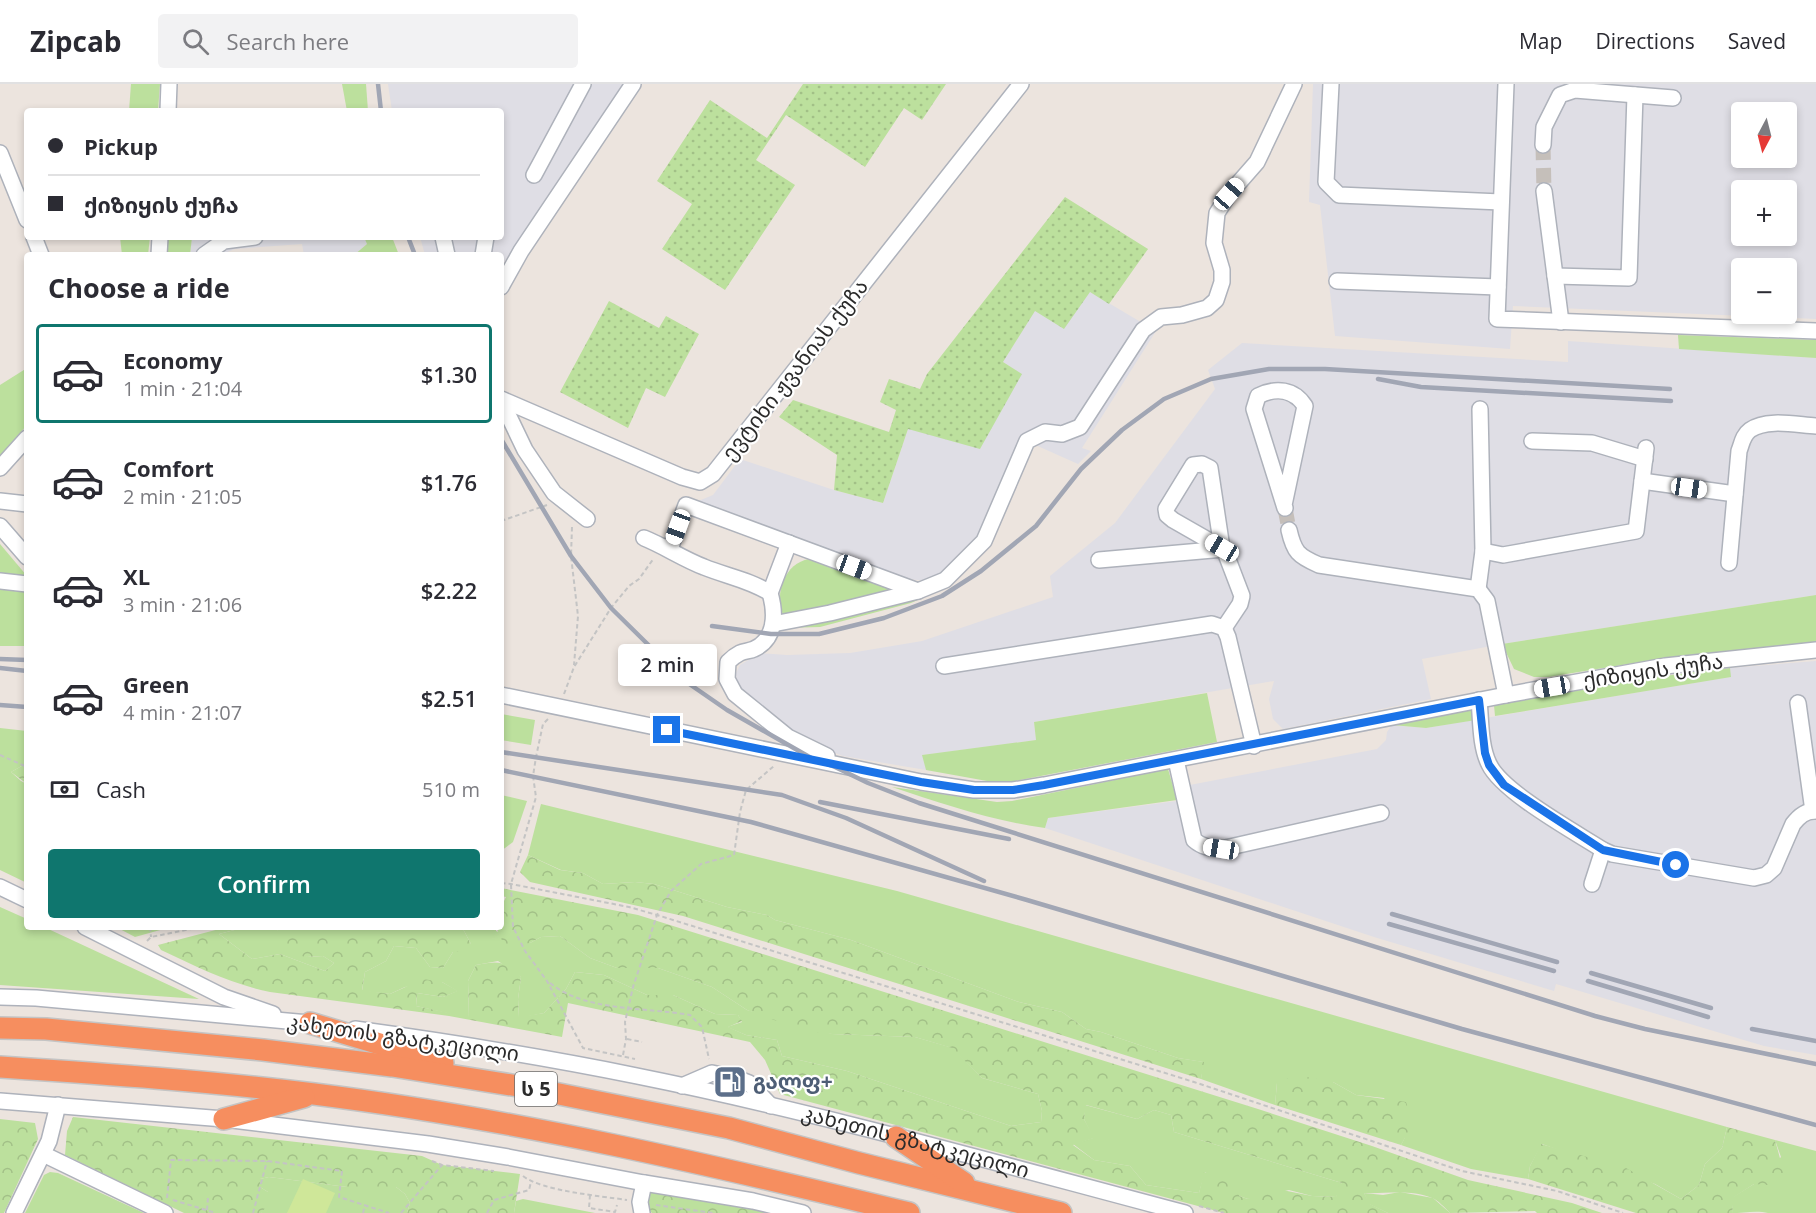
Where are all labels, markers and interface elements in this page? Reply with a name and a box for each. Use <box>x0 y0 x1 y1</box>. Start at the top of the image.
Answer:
search box <box>158 14 578 68</box>
text: Zipcab <box>30 22 122 60</box>
icon: search <box>179 25 212 58</box>
text: Search here <box>227 26 349 56</box>
text: Map <box>1519 27 1562 55</box>
text: Directions <box>1595 27 1695 55</box>
text: Saved <box>1728 27 1786 55</box>
north arrow <box>1731 102 1797 168</box>
map controls <box>1731 102 1797 324</box>
text: Pickup <box>84 131 158 161</box>
car <box>1210 175 1248 213</box>
button: + <box>1731 180 1797 246</box>
text: ქიზიყის ქუჩა <box>84 189 239 219</box>
button: − <box>1731 258 1797 324</box>
text: Choose a ride <box>48 269 230 306</box>
street label: ევტიხი ჟვანიას ქუჩა <box>715 273 874 466</box>
text: Economy <box>123 345 222 375</box>
icon: car <box>51 347 105 401</box>
text: $1.30 <box>421 359 477 389</box>
text: 1 min · 21:04 <box>123 375 242 402</box>
text: Comfort <box>123 453 214 483</box>
icon: car <box>51 455 105 509</box>
text: $1.76 <box>421 467 477 497</box>
car <box>1670 477 1708 499</box>
text: 2 min · 21:05 <box>123 483 242 510</box>
car <box>663 507 693 547</box>
car <box>1202 531 1242 565</box>
car <box>834 552 874 582</box>
text: XL <box>123 561 150 591</box>
icon: car <box>51 563 105 617</box>
text: $2.22 <box>421 575 477 605</box>
text: 3 min · 21:06 <box>123 591 242 618</box>
callout: 2 min <box>618 643 716 685</box>
street label: ქიზიყის ქუჩა <box>1581 646 1725 694</box>
text: 2 min <box>641 651 695 678</box>
text: Green <box>123 669 189 699</box>
icon: car <box>51 671 105 725</box>
car <box>1533 675 1571 699</box>
text: $2.51 <box>421 683 477 713</box>
text: 4 min · 21:07 <box>123 699 242 726</box>
route end <box>653 716 680 743</box>
icon: cash <box>48 773 81 806</box>
text: Cash <box>96 774 146 804</box>
text: 510 m <box>422 776 480 803</box>
car <box>1202 837 1240 861</box>
button: Confirm <box>48 849 480 918</box>
route start <box>1662 851 1689 878</box>
street label: კახეთის გზატკეცილი <box>285 1007 521 1067</box>
fuel station icon: გალფ+ <box>712 1064 748 1100</box>
place label: გალფ+ <box>753 1067 833 1095</box>
road number: ს 5 <box>515 1072 557 1106</box>
street label: კახეთის გზატკეცილი <box>799 1098 1033 1184</box>

